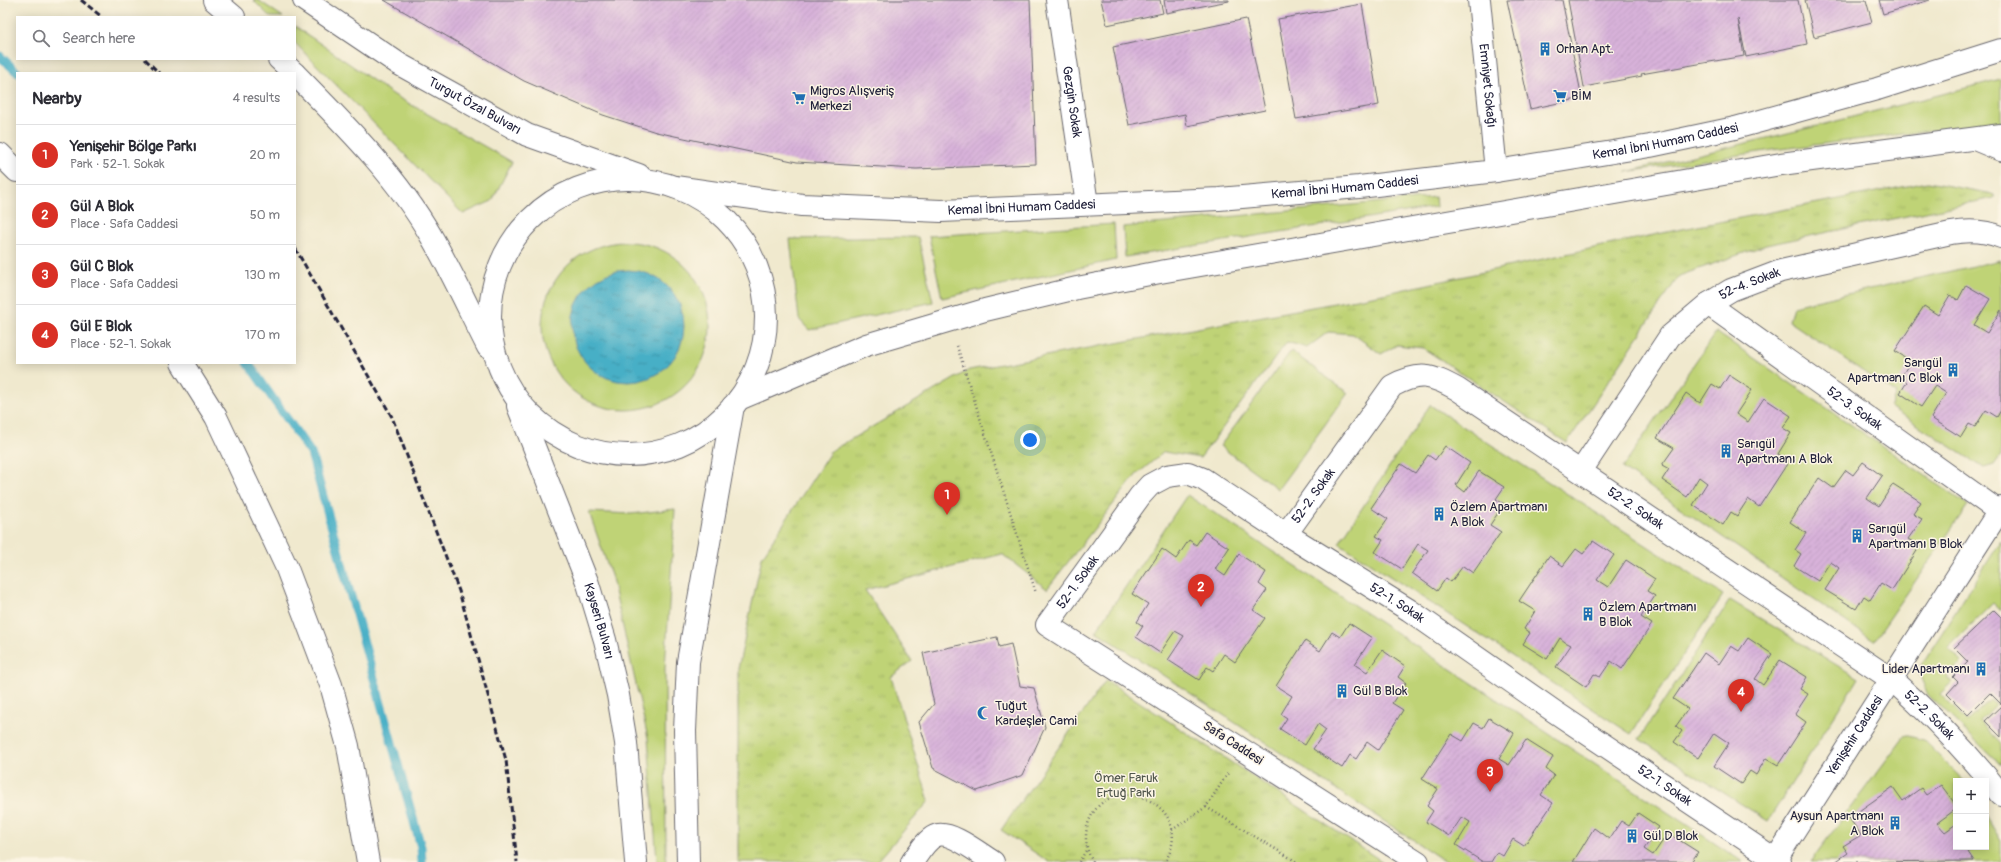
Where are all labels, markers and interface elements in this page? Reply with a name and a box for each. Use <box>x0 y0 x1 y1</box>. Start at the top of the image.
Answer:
search box <box>16 16 296 60</box>
icon: search <box>30 27 52 49</box>
text: Search here <box>62 29 135 48</box>
building icon: Orhan Apt. <box>1537 41 1553 57</box>
place label: Orhan Apt. <box>1556 41 1614 57</box>
street label: Emniyet Sokağı <box>1475 43 1500 128</box>
street label: Gezgin Sokak <box>1059 65 1085 139</box>
street label: Turgut Özal Bulvarı <box>425 74 524 138</box>
place label: Migros Alışveriş Merkezi <box>810 83 894 114</box>
text: Nearby <box>32 88 81 109</box>
supermarket icon: BİM <box>1552 88 1568 104</box>
place label: BİM <box>1571 88 1591 104</box>
text: 4 results <box>233 90 280 106</box>
supermarket icon: Migros Alışveriş Merkezi <box>791 90 807 106</box>
street label: Kemal İbni Humam Caddesi <box>1591 119 1740 163</box>
text: Yenişehir Bölge Parkı <box>70 137 197 156</box>
text: 1 <box>42 147 48 163</box>
text: 20 m <box>249 147 280 163</box>
text: Park · 52-1. Sokak <box>70 156 165 172</box>
street label: Kemal İbni Humam Caddesi <box>1270 172 1419 203</box>
street label: Kemal İbni Humam Caddesi <box>947 196 1096 219</box>
text: Gül A Blok <box>70 197 134 216</box>
text: 2 <box>41 207 49 223</box>
text: 50 m <box>250 207 280 223</box>
text: Place · Safa Caddesi <box>70 216 178 232</box>
text: Gül C Blok <box>70 257 133 276</box>
street label: 52-4. Sokak <box>1716 264 1783 303</box>
text: 3 <box>41 267 49 283</box>
text: 130 m <box>244 267 280 283</box>
text: Place · Safa Caddesi <box>70 276 178 292</box>
text: Gül E Blok <box>70 317 132 336</box>
text: 4 <box>41 327 49 343</box>
text: 170 m <box>245 327 280 343</box>
text: Place · 52-1. Sokak <box>70 336 171 352</box>
place label: Sarıgül Apartmanı C Blok <box>1847 355 1943 386</box>
building icon: Sarıgül Apartmanı C Blok <box>1945 362 1961 378</box>
street label: 52-3. Sokak <box>1824 383 1886 434</box>
your location <box>1020 430 1040 450</box>
place label: Sarıgül Apartmanı A Blok <box>1737 436 1833 467</box>
building icon: Sarıgül Apartmanı A Blok <box>1718 443 1734 459</box>
street label: 52-2. Sokak <box>1288 465 1339 527</box>
pin: 1 <box>934 482 960 515</box>
street label: 52-2. Sokak <box>1604 484 1667 533</box>
place label: Özlem Apartmanı A Blok <box>1450 499 1548 530</box>
building icon: Özlem Apartmanı A Blok <box>1431 506 1447 522</box>
place label: Sarıgül Apartmanı B Blok <box>1868 521 1963 552</box>
building icon: Sarıgül Apartmanı B Blok <box>1849 528 1865 544</box>
street label: 52-1. Sokak <box>1053 552 1103 612</box>
pin: 2 <box>1188 574 1214 607</box>
street label: 52-1. Sokak <box>1367 580 1428 627</box>
street label: Kayseri Bulvarı <box>580 581 617 661</box>
place label: Özlem Apartmanı B Blok <box>1599 599 1697 630</box>
building icon: Özlem Apartmanı B Blok <box>1580 606 1596 622</box>
place label: Lider Apartmanı <box>1881 661 1970 677</box>
building icon: Lider Apartmanı <box>1973 661 1989 677</box>
pin: 4 <box>1728 679 1754 712</box>
building icon: Gül B Blok <box>1334 683 1350 699</box>
place label: Gül B Blok <box>1353 683 1408 699</box>
street label: 52-2. Sokak <box>1901 687 1958 744</box>
street label: Yenişehir Caddesi <box>1823 693 1886 780</box>
place label: Tuğut Kardeşler Cami <box>995 698 1077 729</box>
mosque icon: Tuğut Kardeşler Cami <box>976 705 992 721</box>
street label: Safa Caddesi <box>1200 718 1266 768</box>
pin: 3 <box>1477 759 1503 792</box>
street label: 52-1. Sokak <box>1634 762 1695 810</box>
park label: Ömer Faruk Ertuğ Parkı <box>1094 770 1159 801</box>
map controls <box>1953 778 1989 850</box>
button: + <box>1953 778 1989 814</box>
place label: Aysun Apartmanı A Blok <box>1790 808 1885 839</box>
button: − <box>1953 814 1989 850</box>
building icon: Aysun Apartmanı A Blok <box>1887 815 1903 831</box>
building icon: Gül D Blok <box>1624 828 1640 844</box>
place label: Gül D Blok <box>1643 828 1699 844</box>

